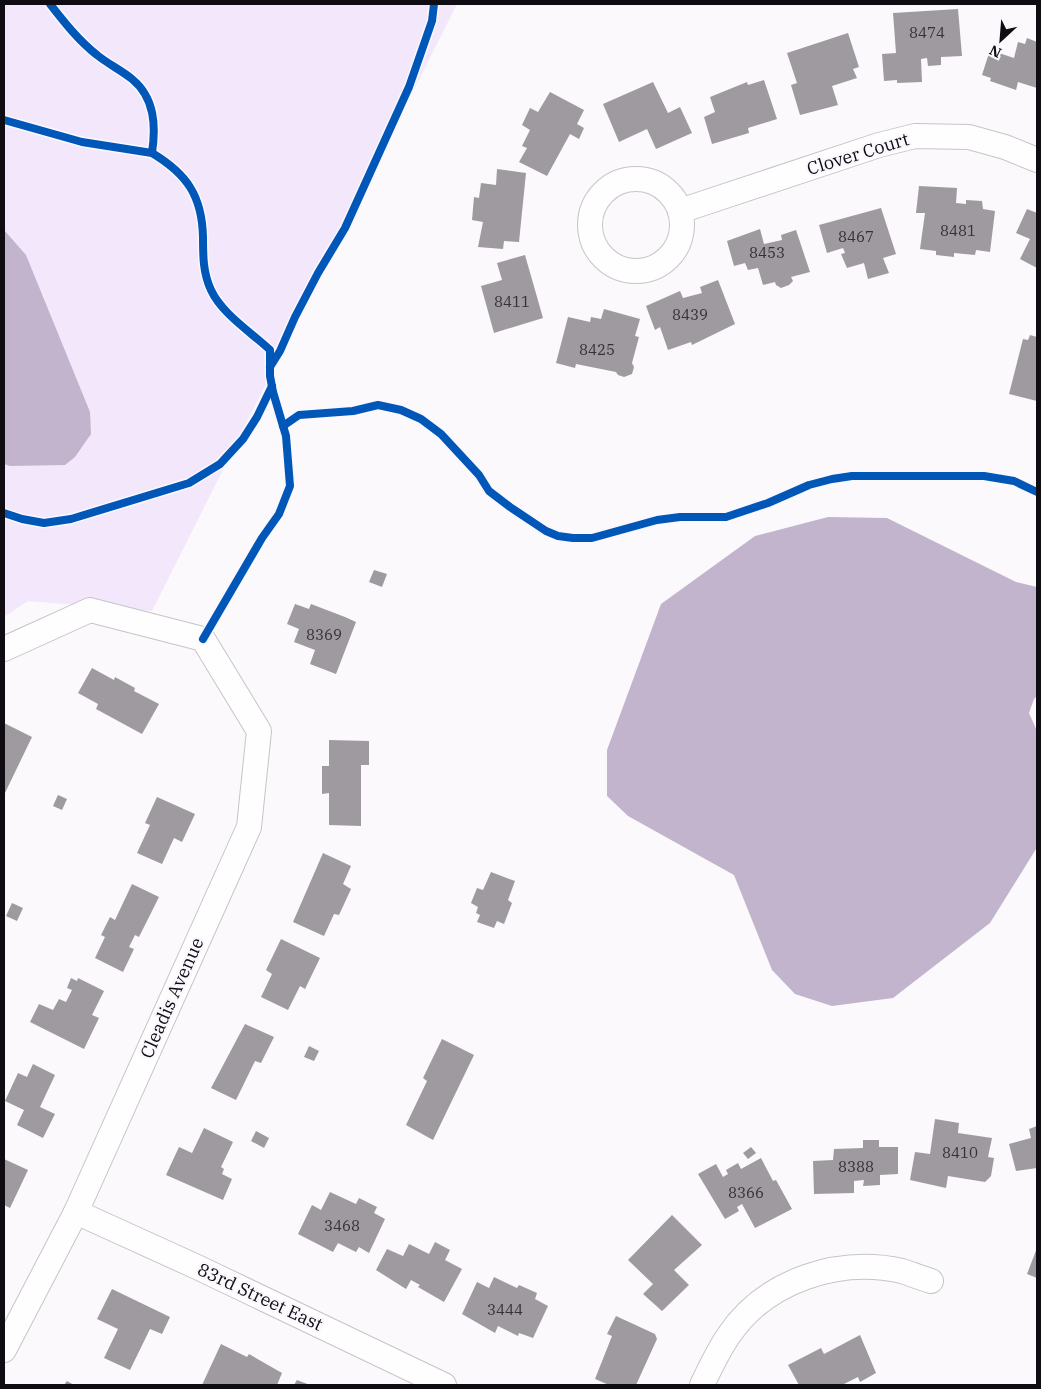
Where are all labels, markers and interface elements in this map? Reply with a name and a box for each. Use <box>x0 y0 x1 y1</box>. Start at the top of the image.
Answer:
north arrow <box>976 15 1026 65</box>
house number: 8474 <box>909 23 945 42</box>
text: N <box>986 41 1004 62</box>
street label: Clover Court <box>804 127 912 180</box>
house number: 8481 <box>940 221 976 240</box>
house number: 8467 <box>838 227 874 246</box>
house number: 8453 <box>749 243 785 262</box>
house number: 8411 <box>494 292 530 311</box>
house number: 8439 <box>672 305 708 324</box>
house number: 8425 <box>579 340 615 359</box>
house number: 8369 <box>306 625 342 644</box>
street label: Cleadis Avenue <box>135 934 208 1062</box>
house number: 8410 <box>942 1143 978 1162</box>
house number: 8388 <box>838 1157 874 1176</box>
house number: 8366 <box>728 1183 764 1202</box>
house number: 3468 <box>324 1216 360 1235</box>
street label: 83rd Street East <box>194 1257 327 1336</box>
house number: 3444 <box>487 1300 523 1319</box>

